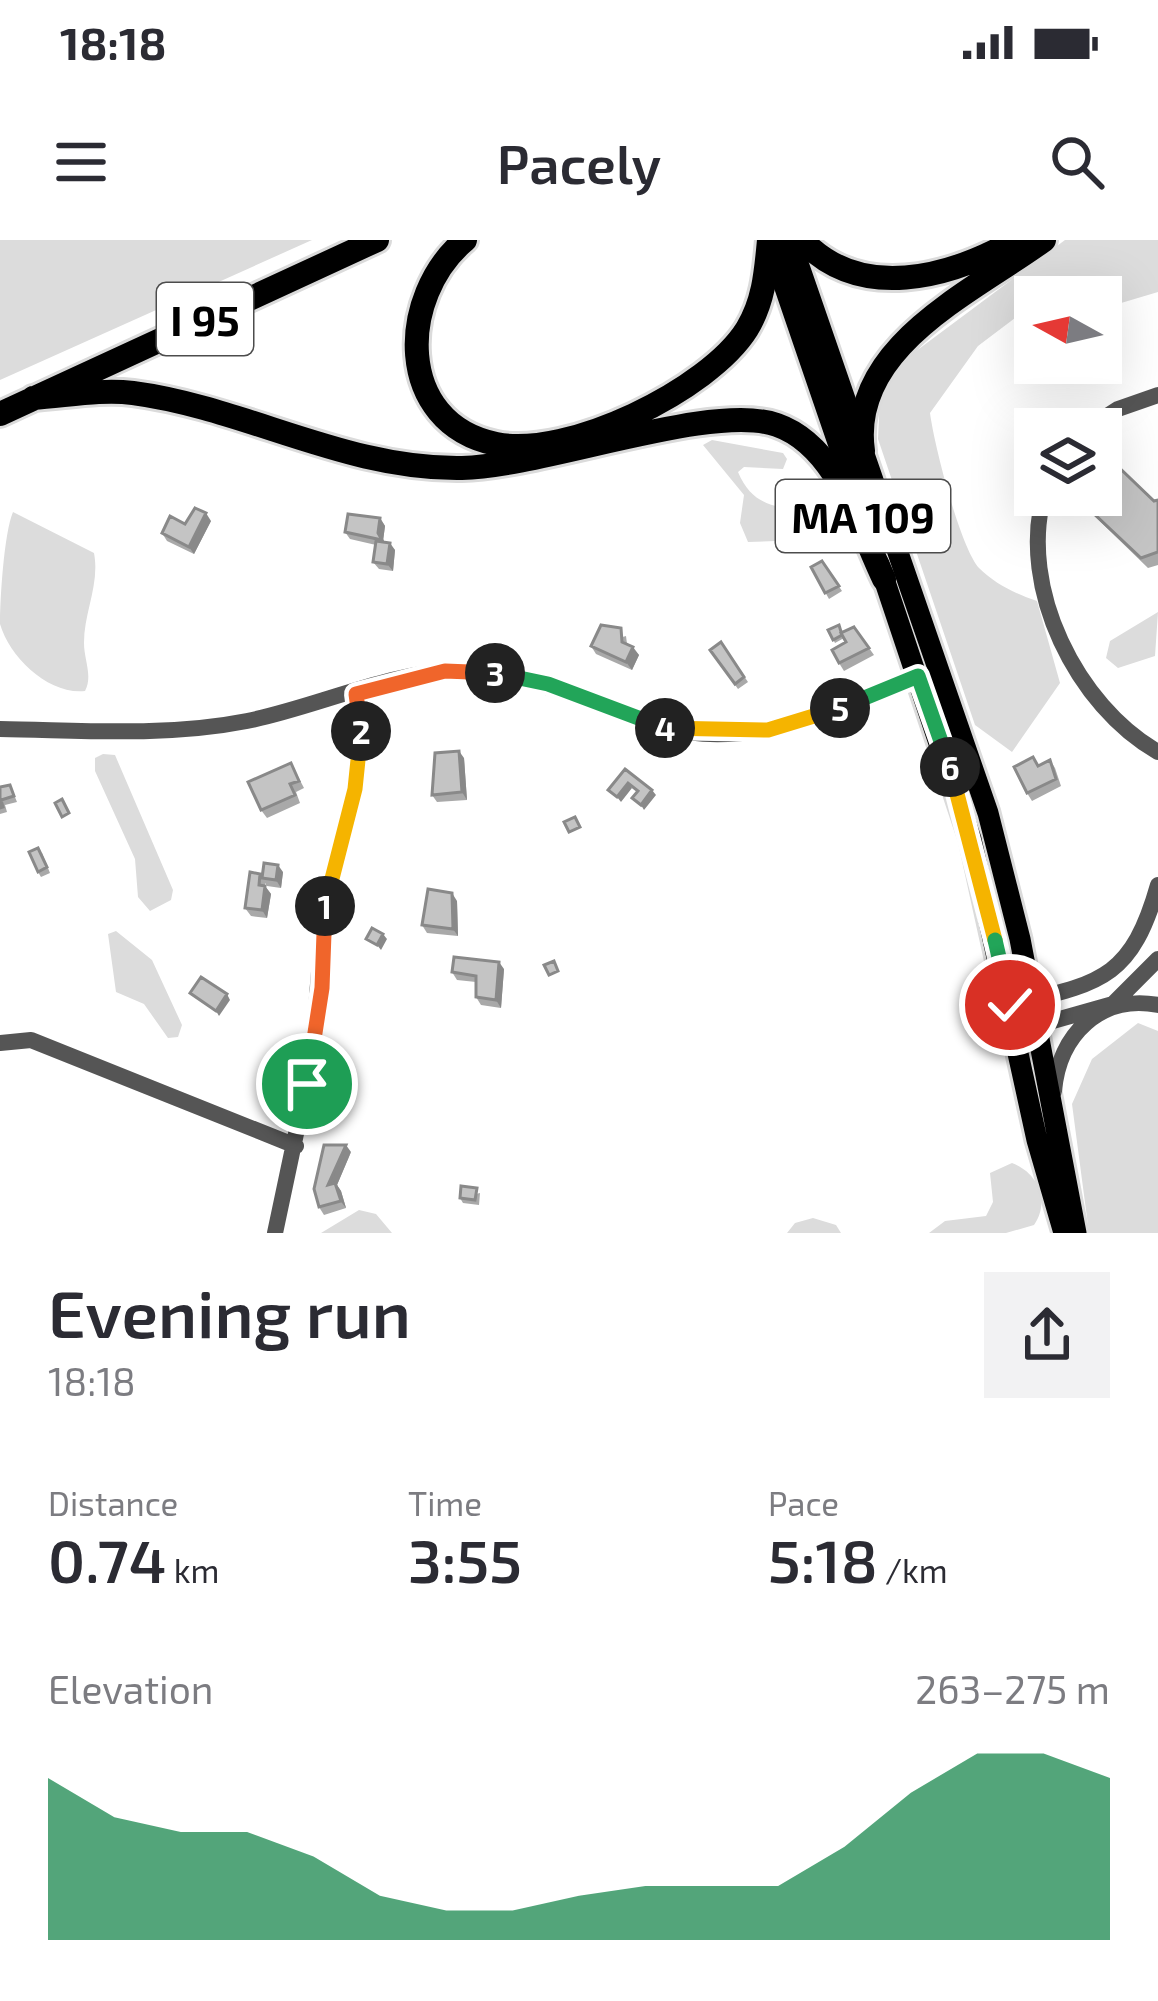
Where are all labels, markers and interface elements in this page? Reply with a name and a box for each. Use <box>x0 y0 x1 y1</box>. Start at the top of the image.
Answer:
text: 18:18 <box>60 15 167 69</box>
icon: menu <box>48 129 114 195</box>
icon: search <box>1044 129 1110 195</box>
text: Pacely <box>497 130 661 195</box>
north arrow <box>1014 276 1122 384</box>
map controls <box>1014 276 1122 516</box>
road number: I 95 <box>157 283 253 355</box>
button: layers <box>1014 408 1122 516</box>
road number: MA 109 <box>776 480 950 552</box>
pin: 3 <box>465 643 525 703</box>
text: 3 <box>486 653 504 693</box>
pin: 5 <box>810 678 870 738</box>
text: 5 <box>831 688 849 728</box>
pin: 4 <box>635 698 695 758</box>
pin: 2 <box>331 701 391 761</box>
text: 4 <box>654 708 676 748</box>
text: 2 <box>351 711 371 751</box>
pin: 6 <box>920 737 980 797</box>
text: 6 <box>940 747 960 787</box>
pin: 1 <box>295 876 355 936</box>
text: 1 <box>318 886 332 926</box>
pin <box>959 954 1061 1056</box>
icon: check <box>977 972 1043 1038</box>
pin <box>256 1033 358 1135</box>
icon: arrive <box>274 1051 340 1117</box>
text: Evening run <box>48 1272 411 1351</box>
button: share <box>984 1272 1110 1398</box>
text: 18:18 <box>48 1357 136 1404</box>
text: Distance <box>48 1483 178 1523</box>
text: Time <box>408 1483 482 1523</box>
text: Pace <box>768 1483 839 1523</box>
text: 0.74 <box>48 1523 166 1595</box>
text: 3:55 <box>408 1523 522 1595</box>
text: 5:18 <box>768 1523 878 1595</box>
text: km <box>166 1550 219 1590</box>
text: /km <box>878 1550 948 1590</box>
text: Elevation <box>48 1665 213 1712</box>
text: 263–275 m <box>915 1665 1110 1712</box>

